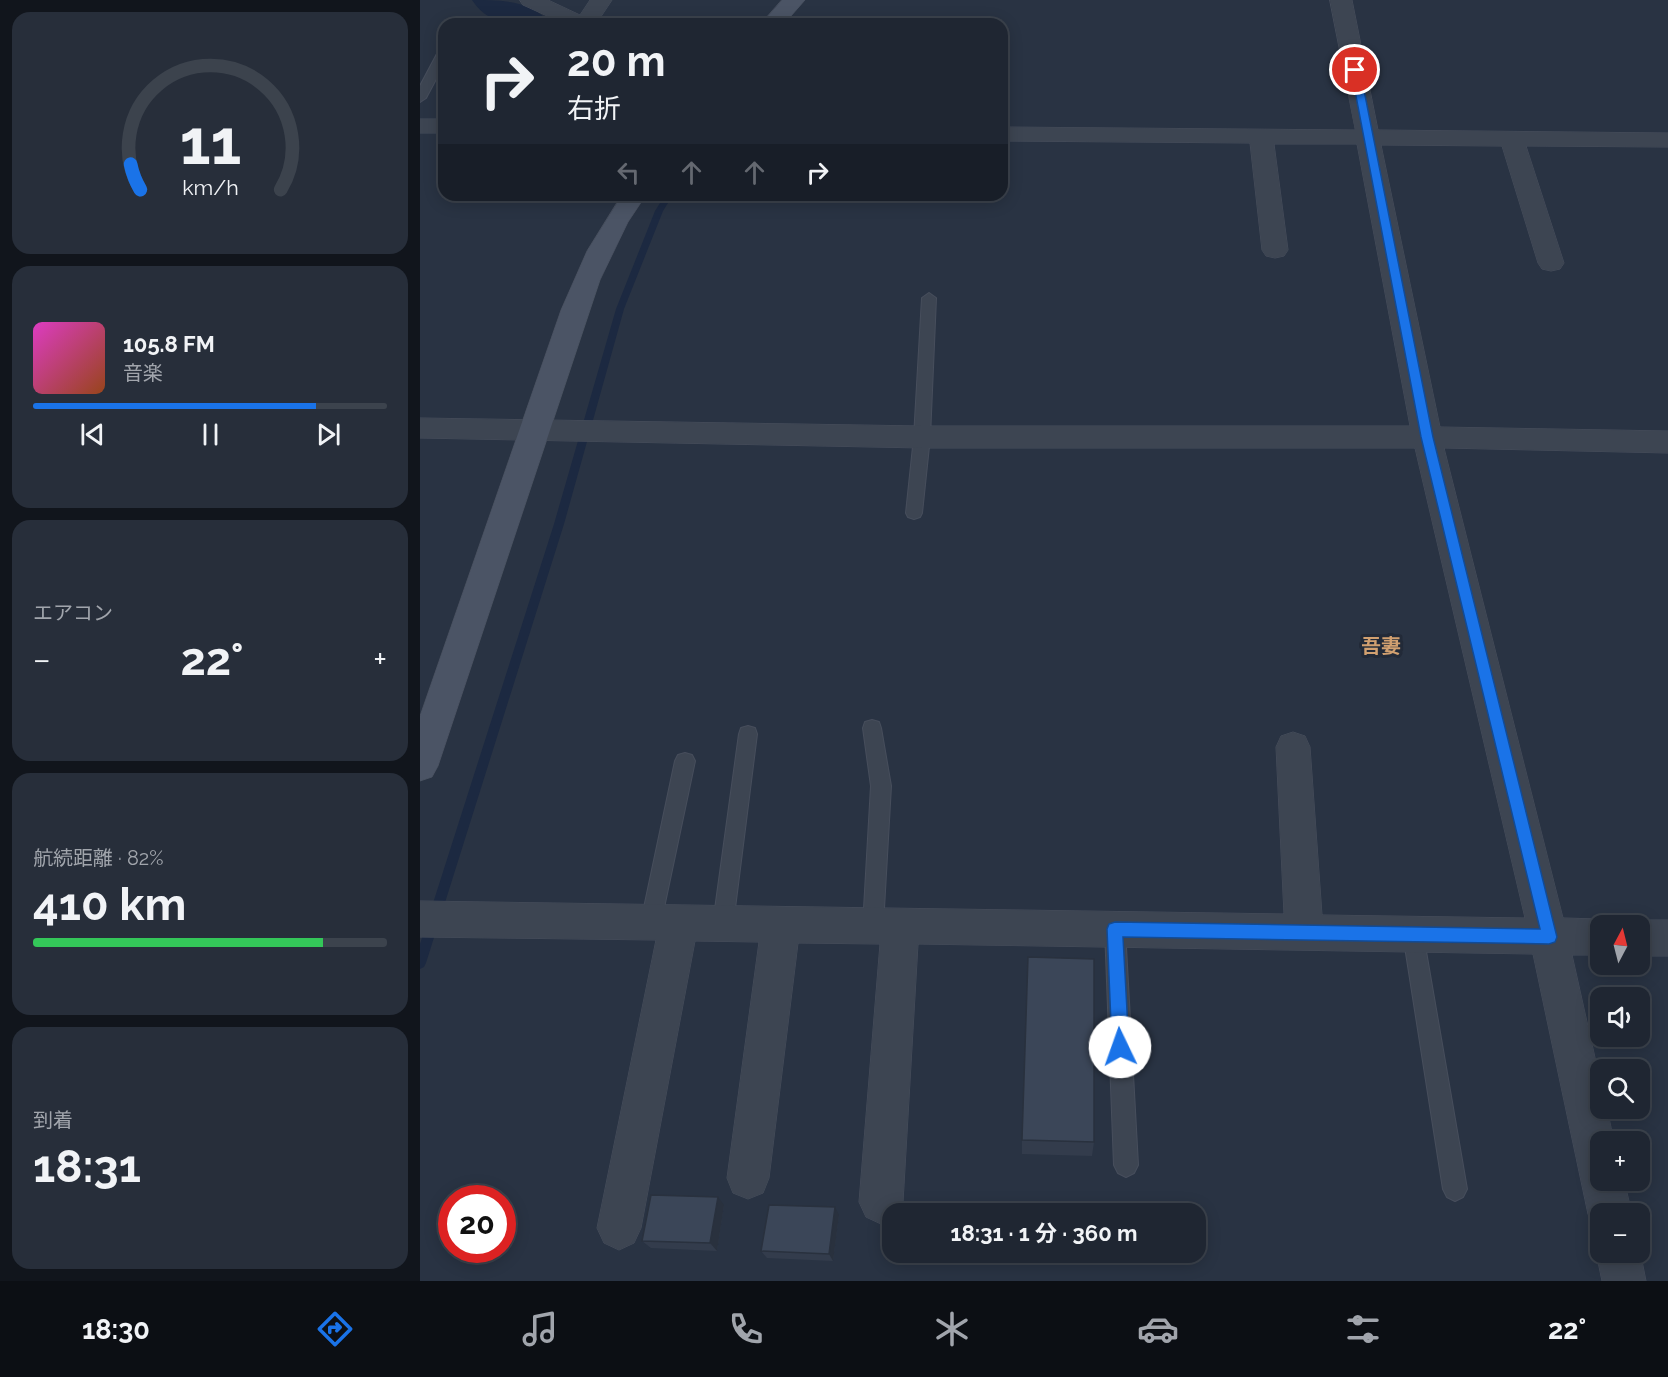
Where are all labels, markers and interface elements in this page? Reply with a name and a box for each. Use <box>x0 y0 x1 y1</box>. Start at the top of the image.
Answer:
text: 20 m <box>567 37 666 86</box>
icon: right <box>468 42 546 120</box>
pin <box>1329 44 1380 95</box>
icon: arrive <box>1338 53 1371 86</box>
text: 右折 <box>567 93 621 124</box>
text: 11 <box>179 105 241 179</box>
icon: left <box>612 156 645 189</box>
icon: ahead <box>675 156 708 189</box>
icon: ahead <box>738 156 771 189</box>
icon: right <box>801 156 834 189</box>
text: km/h <box>182 175 238 200</box>
text: 105.8 FM <box>123 331 215 357</box>
text: 音楽 <box>123 361 163 385</box>
icon: previous <box>76 418 109 451</box>
icon: pause <box>194 418 227 451</box>
icon: next <box>312 418 345 451</box>
text: エアコン <box>33 601 113 625</box>
text: 22° <box>180 633 244 686</box>
district label: 吾妻 <box>1361 634 1401 658</box>
text: − <box>33 640 51 679</box>
text: + <box>373 640 387 679</box>
text: 航続距離 · 82% <box>33 846 164 870</box>
text: 410 km <box>33 878 186 931</box>
north arrow <box>1590 915 1650 975</box>
map controls <box>1590 915 1650 1263</box>
button: sound <box>1590 987 1650 1047</box>
position arrow <box>1088 1015 1152 1079</box>
button: search <box>1590 1059 1650 1119</box>
text: 到着 <box>33 1108 73 1132</box>
button: + <box>1590 1131 1650 1191</box>
text: 18:31 <box>33 1140 141 1193</box>
speed limit sign: 20 <box>438 1185 516 1263</box>
button: − <box>1590 1203 1650 1263</box>
text: 18:31 · 1 分 · 360 m <box>951 1220 1137 1246</box>
icon: directions <box>314 1308 356 1350</box>
icon: music <box>519 1308 561 1350</box>
icon: phone <box>725 1308 767 1350</box>
icon: climate <box>931 1308 973 1350</box>
icon: car <box>1137 1308 1179 1350</box>
icon: filters <box>1342 1308 1384 1350</box>
text: 18:30 <box>82 1314 150 1345</box>
text: 22° <box>1548 1314 1586 1345</box>

